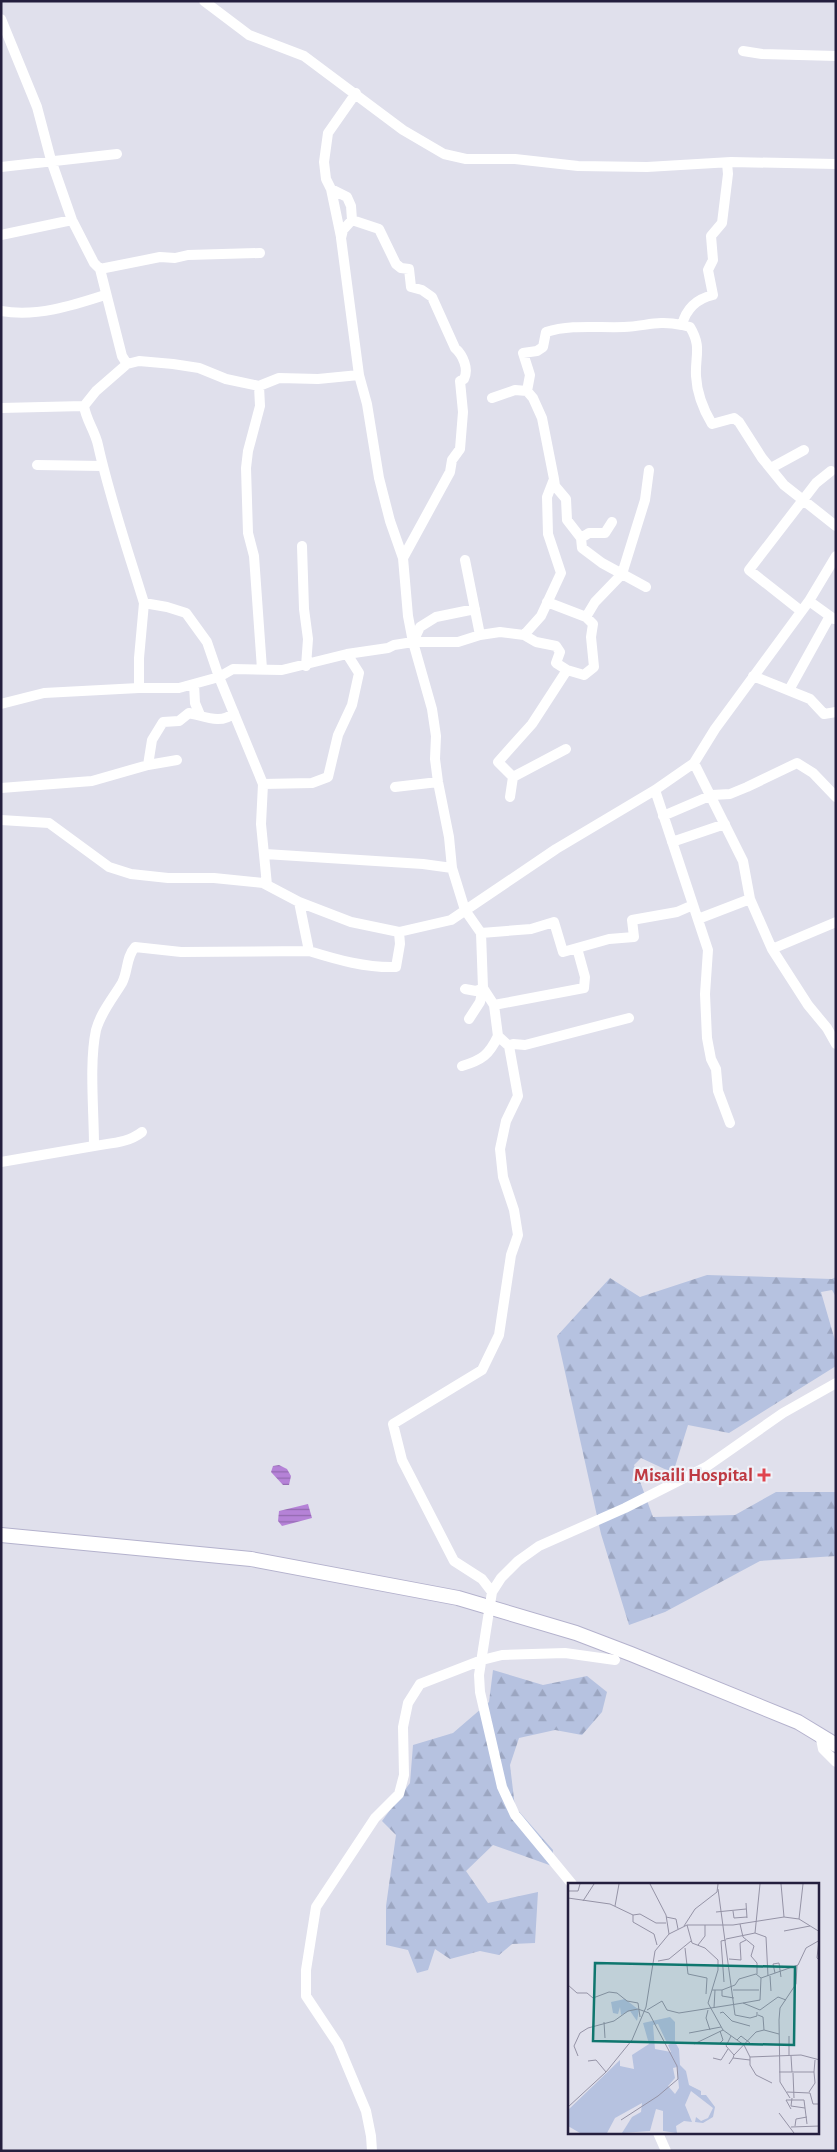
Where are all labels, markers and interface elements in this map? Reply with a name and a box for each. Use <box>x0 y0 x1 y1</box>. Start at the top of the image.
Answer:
place label: Misaili Hospital <box>634 1466 753 1485</box>
marker: Misaili Hospital <box>757 1468 771 1482</box>
inset map <box>568 1883 820 2134</box>

